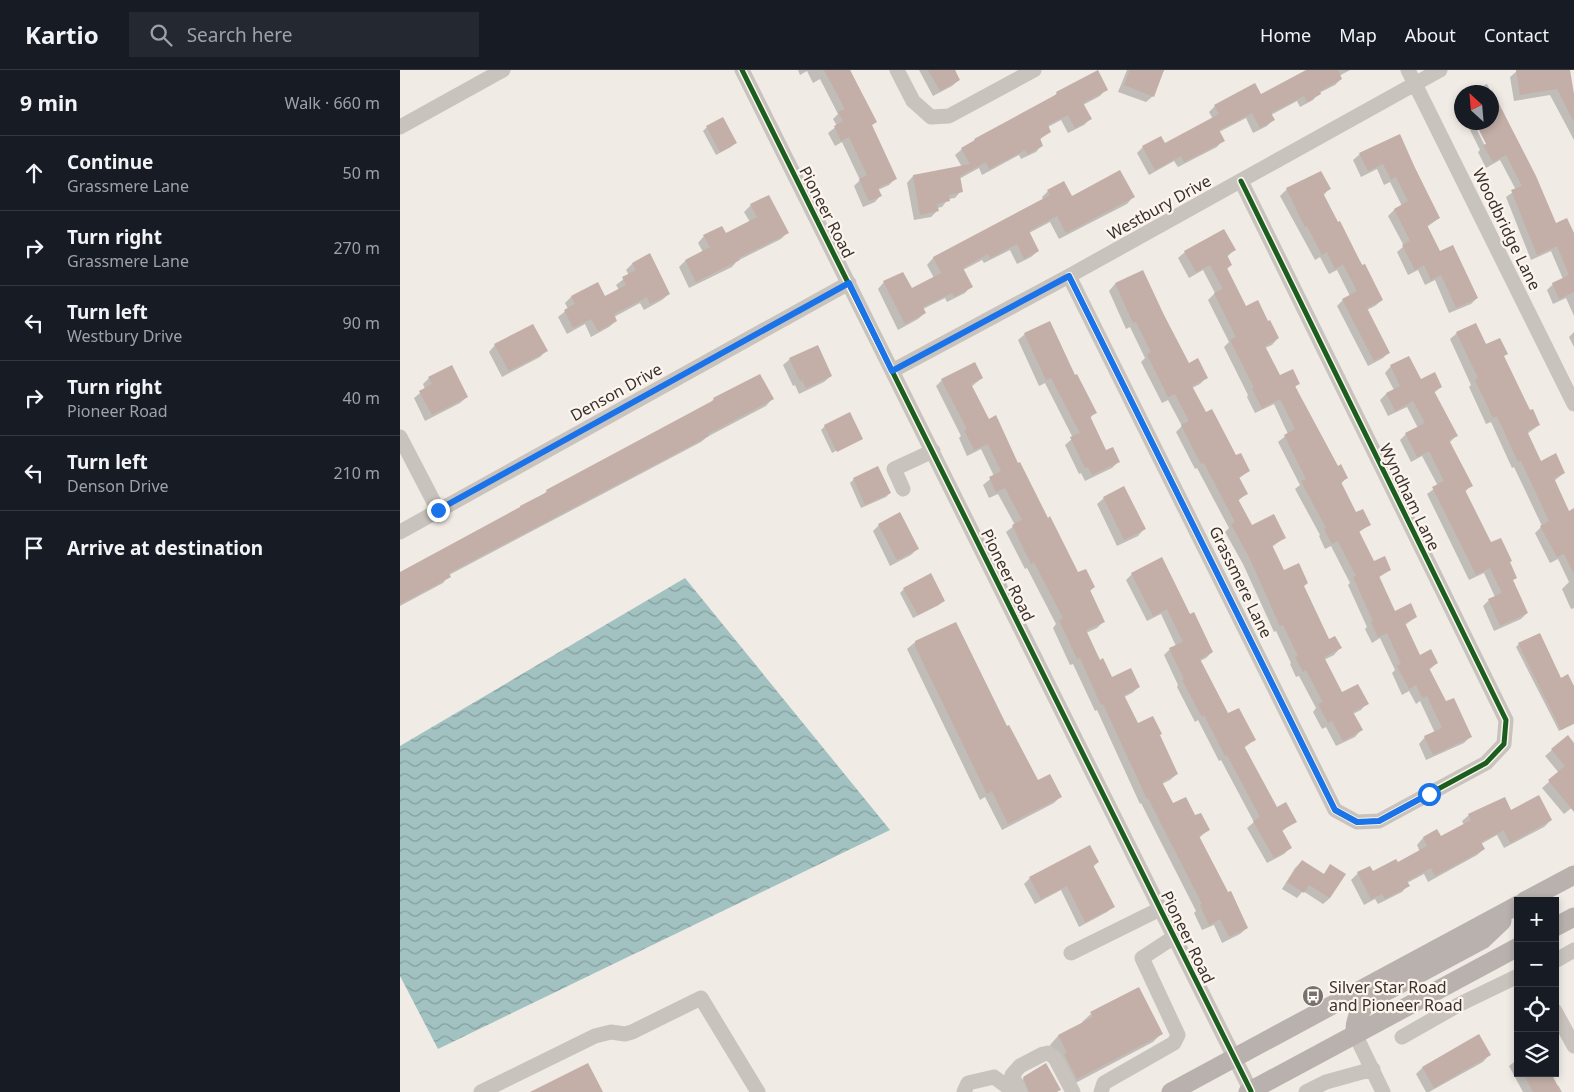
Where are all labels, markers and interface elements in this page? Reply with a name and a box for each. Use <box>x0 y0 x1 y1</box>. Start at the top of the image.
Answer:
search box <box>129 12 479 57</box>
text: Kartio <box>25 18 99 51</box>
icon: search <box>147 21 175 49</box>
text: Search here <box>187 22 292 48</box>
text: Home <box>1260 23 1311 47</box>
text: Map <box>1339 23 1377 47</box>
text: About <box>1405 23 1456 47</box>
text: Contact <box>1484 23 1549 47</box>
north arrow <box>1454 85 1499 130</box>
text: 9 min <box>20 89 78 117</box>
text: Walk · 660 m <box>285 92 380 114</box>
text: Continue <box>67 149 153 175</box>
icon: ahead <box>20 159 48 187</box>
text: 50 m <box>343 162 380 184</box>
street label: Pioneer Road <box>794 162 860 262</box>
street label: Woodbridge Lane <box>1468 164 1546 294</box>
street label: Westbury Drive <box>1103 169 1215 245</box>
text: Grassmere Lane <box>67 175 189 197</box>
text: Turn right <box>67 224 162 250</box>
icon: right <box>20 234 48 262</box>
text: 270 m <box>333 237 380 259</box>
text: Grassmere Lane <box>67 250 189 272</box>
text: Turn left <box>67 299 148 325</box>
icon: left <box>20 309 48 337</box>
text: 90 m <box>343 312 380 334</box>
text: Westbury Drive <box>67 325 182 347</box>
street label: Denson Drive <box>566 358 666 426</box>
text: Turn right <box>67 374 162 400</box>
icon: right <box>20 384 48 412</box>
text: 40 m <box>343 387 380 409</box>
text: Pioneer Road <box>67 400 168 422</box>
street label: Wyndham Lane <box>1374 440 1446 554</box>
text: Turn left <box>67 449 148 475</box>
icon: left <box>20 459 48 487</box>
text: 210 m <box>333 462 380 484</box>
text: Denson Drive <box>67 475 169 497</box>
route end <box>427 499 450 522</box>
street label: Grassmere Lane <box>1204 522 1278 642</box>
street label: Pioneer Road <box>976 525 1040 625</box>
icon: arrive <box>20 534 48 562</box>
text: Arrive at destination <box>67 535 263 561</box>
route start <box>1418 783 1441 806</box>
street label: Pioneer Road <box>1156 887 1220 987</box>
map controls <box>1514 897 1559 1077</box>
button: + <box>1514 897 1559 942</box>
button: − <box>1514 942 1559 987</box>
place label: Silver Star Road and Pioneer Road <box>1329 976 1463 1016</box>
bus stop icon: Silver Star Road and Pioneer Road <box>1301 984 1325 1008</box>
button: locate <box>1514 987 1559 1032</box>
button: layers <box>1514 1032 1559 1077</box>

